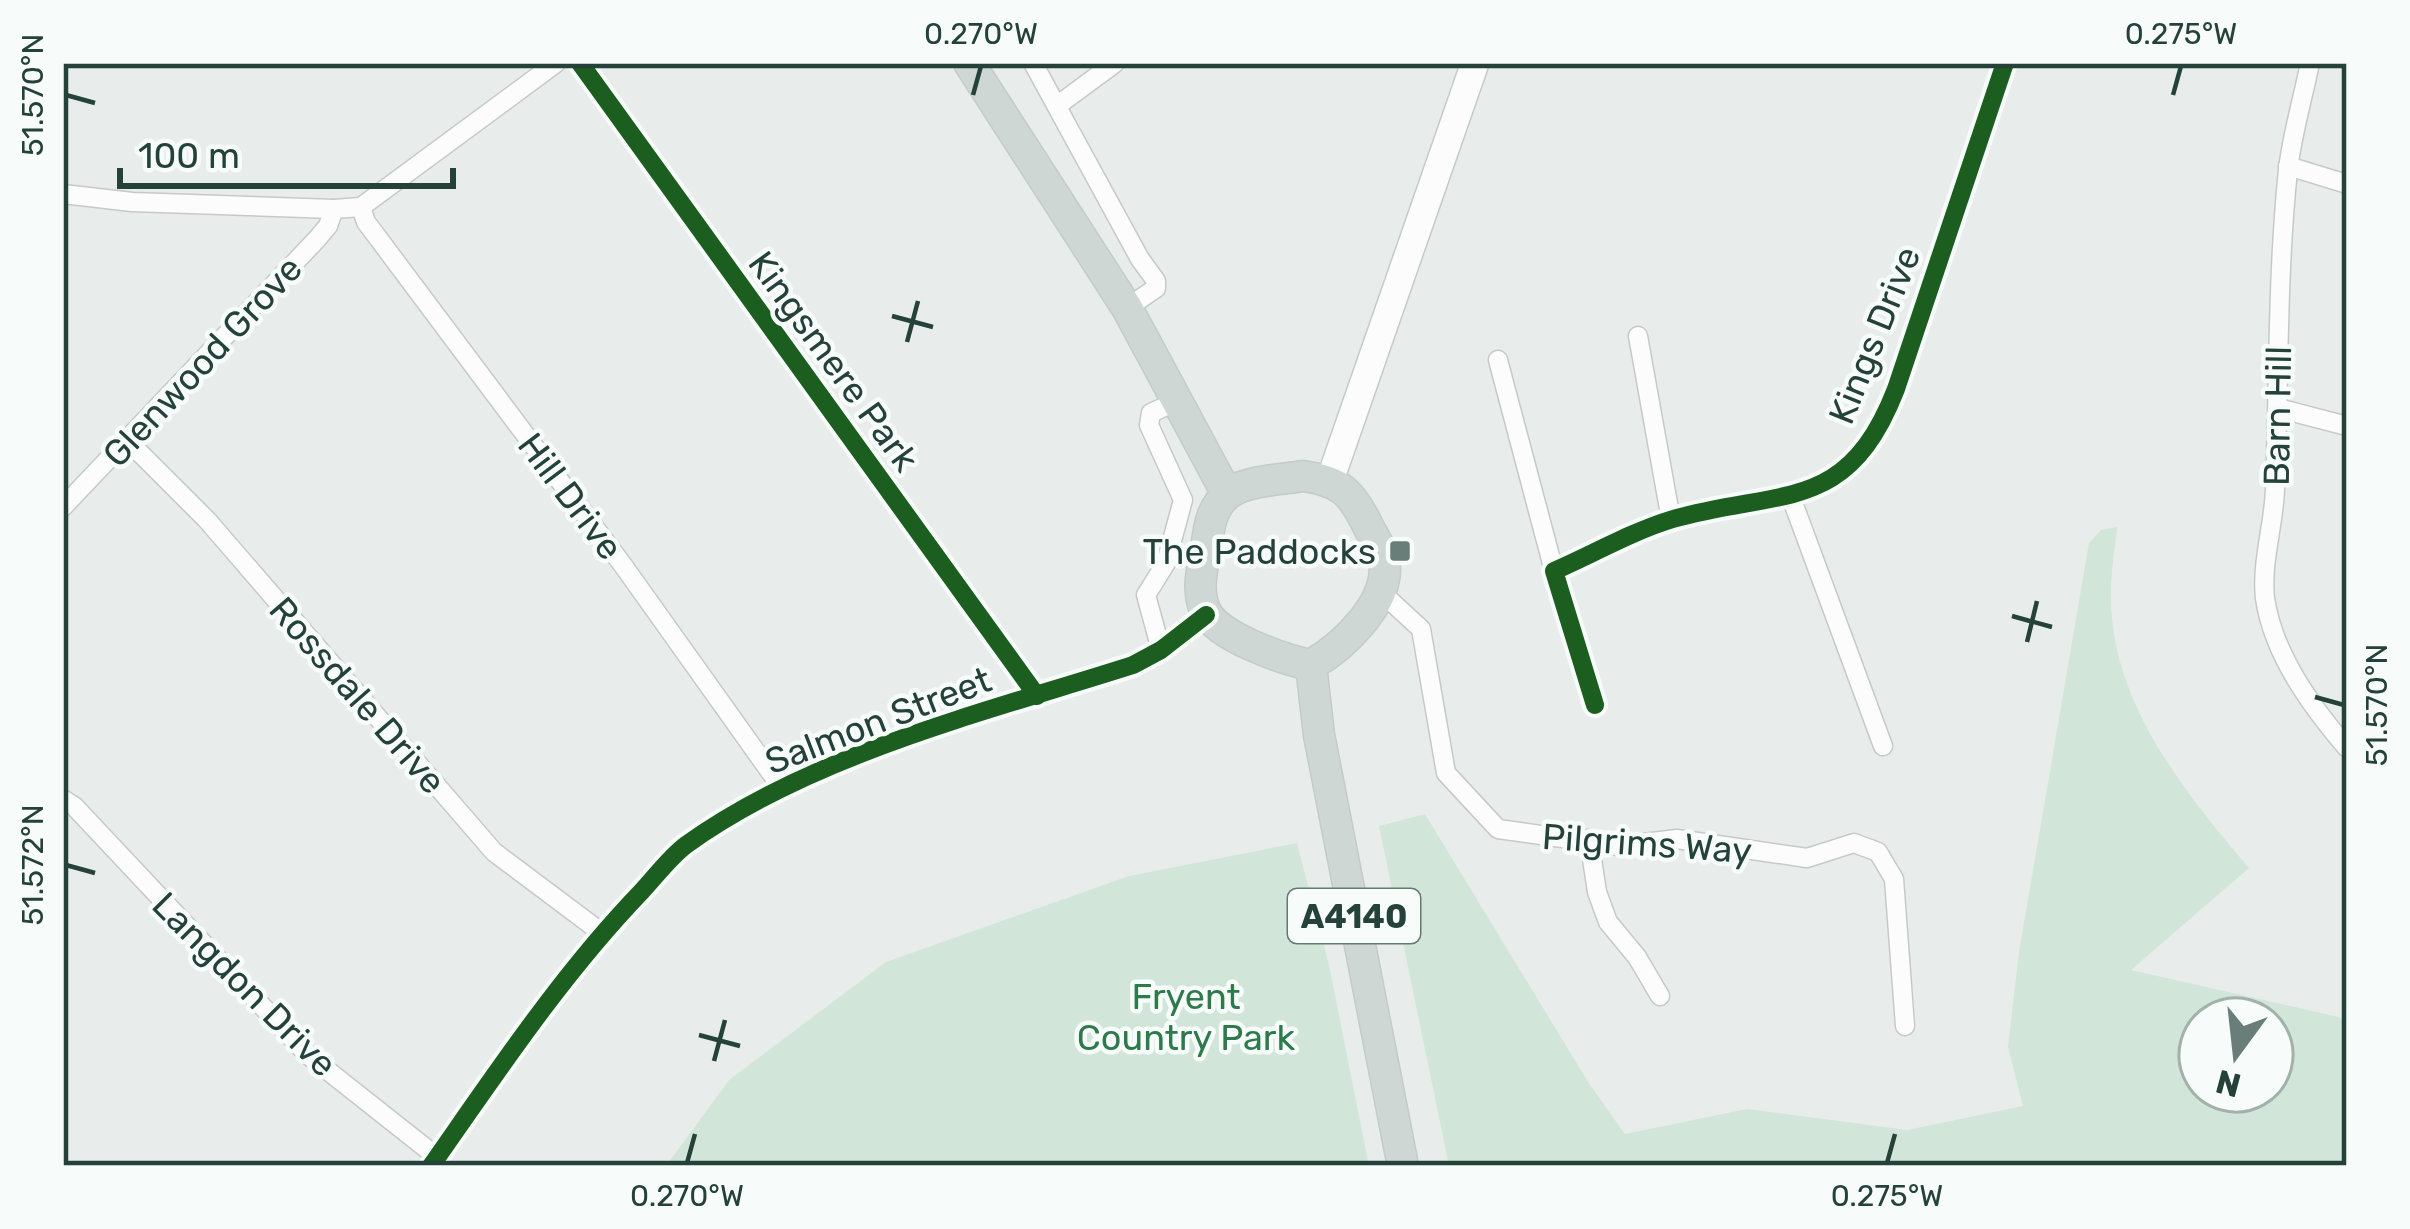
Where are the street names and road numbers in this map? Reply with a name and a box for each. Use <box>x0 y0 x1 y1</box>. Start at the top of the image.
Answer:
street label: Kings Drive <box>1819 240 1930 430</box>
street label: Kingsmere Park <box>739 243 928 480</box>
street label: Glenwood Grove <box>94 247 311 476</box>
street label: Barn Hill <box>2255 346 2300 486</box>
street label: Hill Drive <box>509 425 632 568</box>
street label: Rossdale Drive <box>261 588 455 802</box>
street label: Salmon Street <box>759 658 997 783</box>
street label: Pilgrims Way <box>1541 815 1753 872</box>
street label: Langdon Drive <box>144 883 346 1085</box>
road number: A4140 <box>1288 889 1420 943</box>

